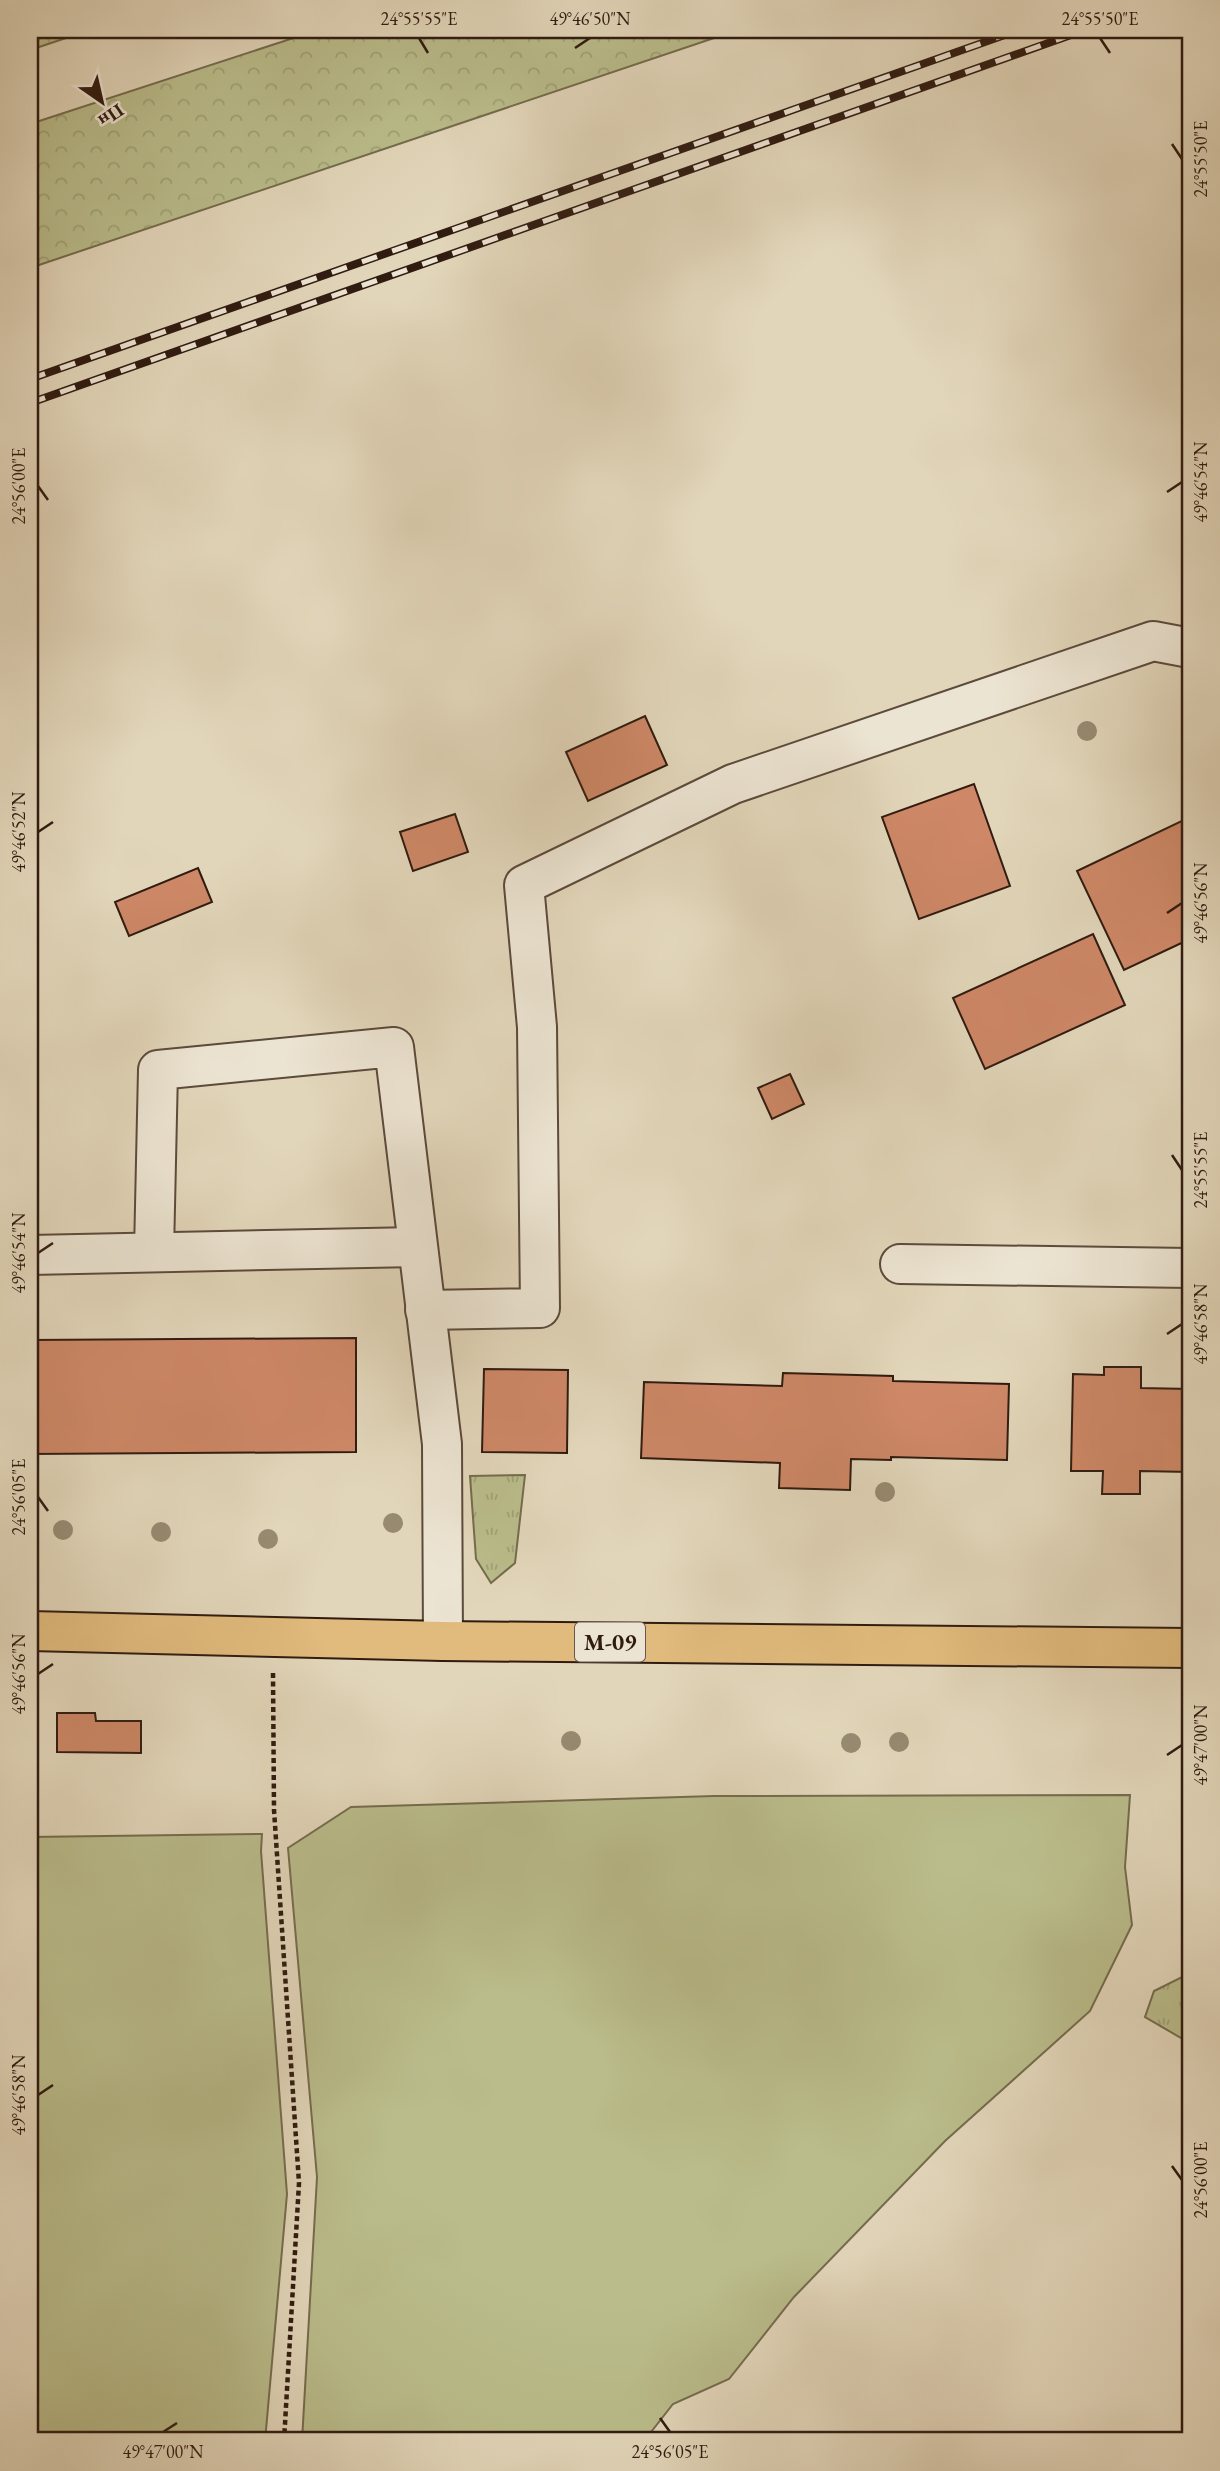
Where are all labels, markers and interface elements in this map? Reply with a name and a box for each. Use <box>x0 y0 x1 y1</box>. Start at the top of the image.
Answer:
text: 24°55'55"E <box>381 7 457 30</box>
text: 49°46'50"N <box>550 7 631 30</box>
text: 24°55'50"E <box>1062 7 1138 30</box>
north arrow <box>66 66 136 136</box>
text: Пн <box>93 98 129 133</box>
text: 24°55'50"E <box>1189 121 1212 197</box>
text: 49°46'54"N <box>1189 441 1212 522</box>
text: 24°56'00"E <box>7 448 30 524</box>
text: 49°46'52"N <box>7 791 30 872</box>
text: 49°46'56"N <box>1189 862 1212 943</box>
text: 24°55'55"E <box>1189 1132 1212 1208</box>
text: 49°46'54"N <box>7 1212 30 1293</box>
text: 49°46'58"N <box>1189 1283 1212 1364</box>
text: 24°56'05"E <box>7 1459 30 1535</box>
road number: М-09 <box>575 1623 645 1662</box>
text: 49°46'56"N <box>7 1633 30 1714</box>
text: 49°47'00"N <box>1189 1704 1212 1785</box>
text: 49°46'58"N <box>7 2054 30 2135</box>
text: 24°56'00"E <box>1189 2142 1212 2218</box>
text: 49°47'00"N <box>123 2440 204 2463</box>
text: 24°56'05"E <box>632 2440 708 2463</box>

